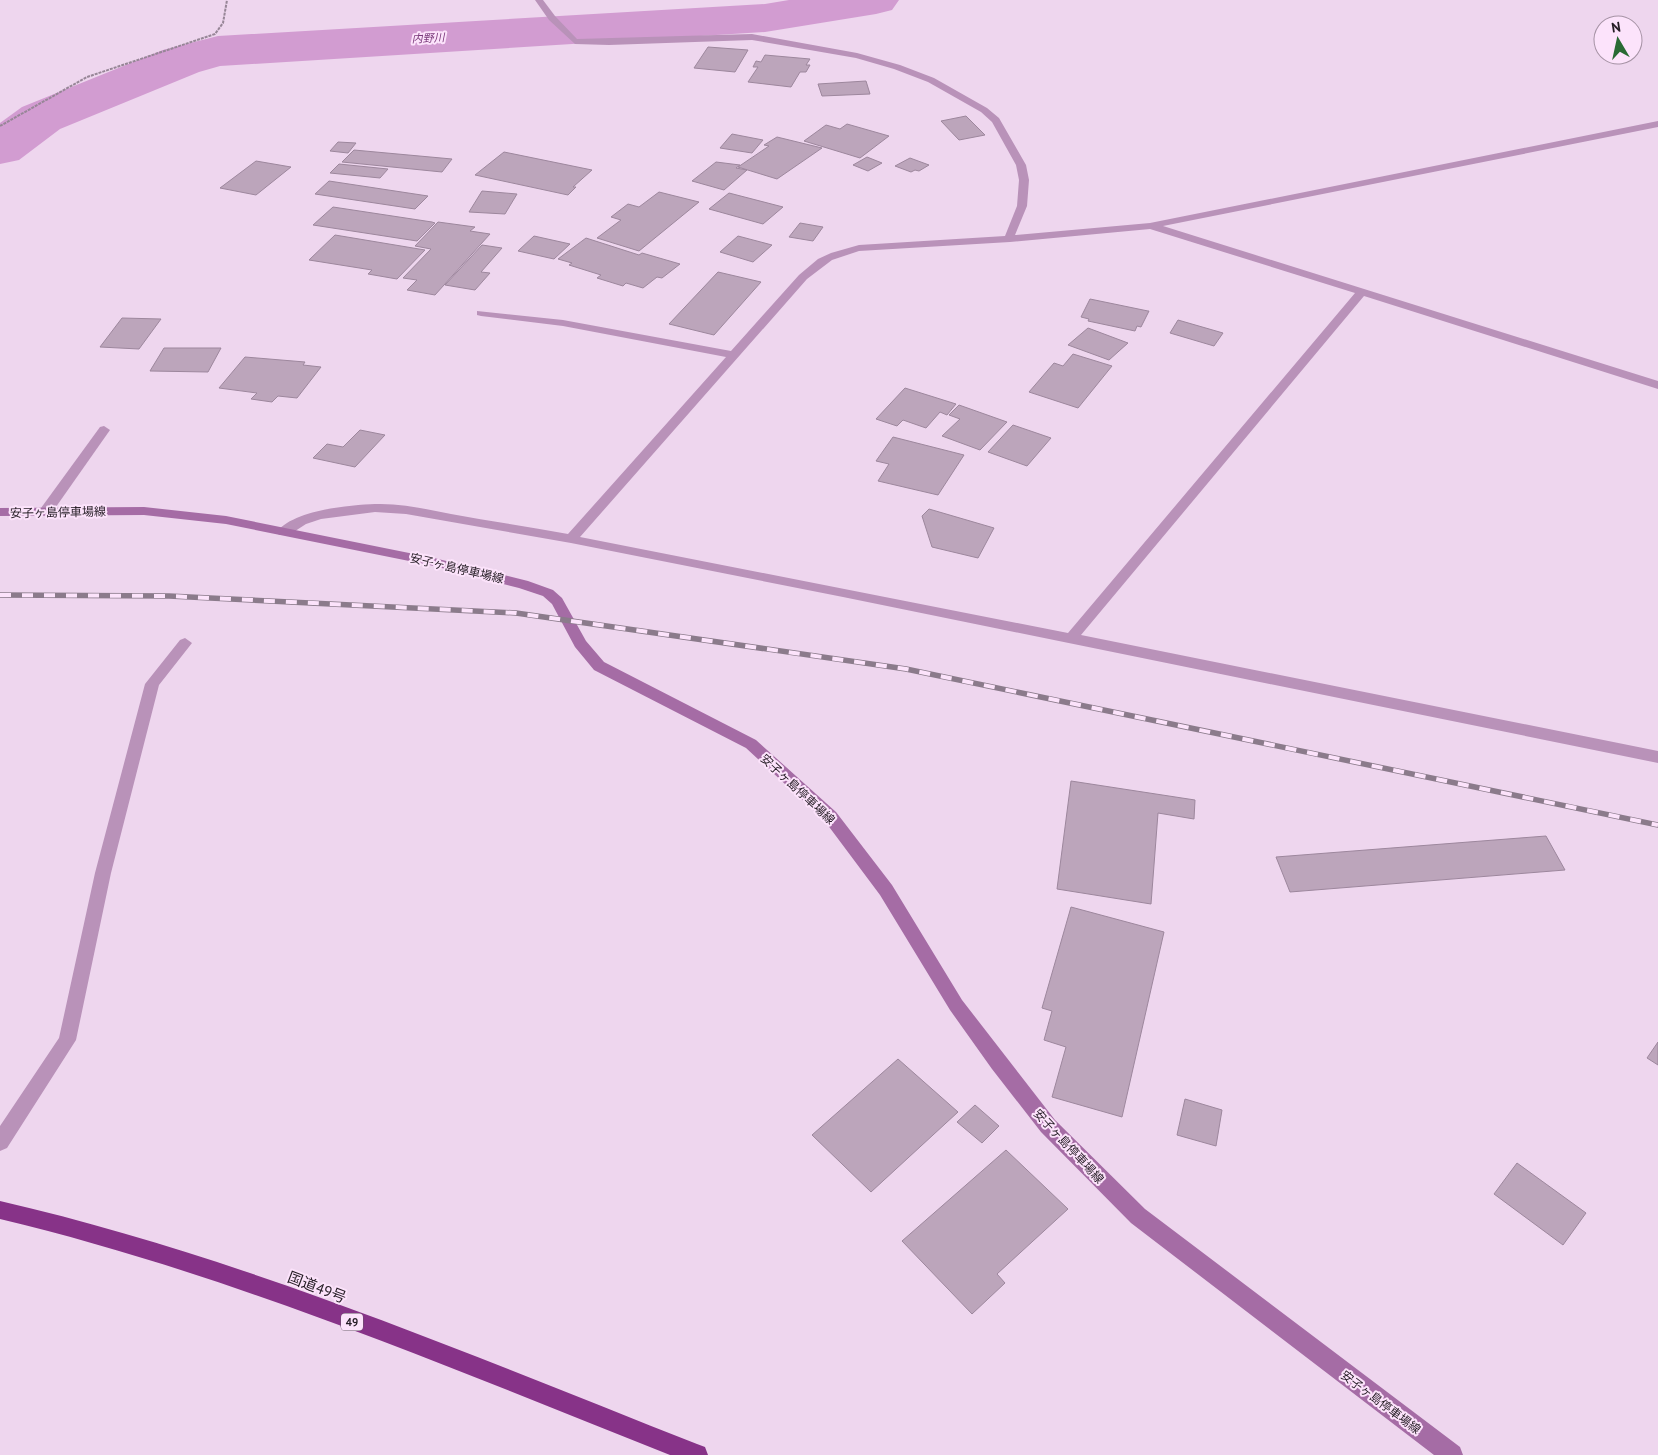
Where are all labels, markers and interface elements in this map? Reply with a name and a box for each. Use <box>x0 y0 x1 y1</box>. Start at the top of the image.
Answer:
north arrow <box>1593 15 1643 65</box>
text: N <box>1610 18 1622 37</box>
water label: 内野川 <box>411 30 446 46</box>
street label: 安子ヶ島停車場線 <box>10 504 106 520</box>
street label: 安子ヶ島停車場線 <box>409 550 505 586</box>
street label: 安子ヶ島停車場線 <box>758 751 838 827</box>
street label: 安子ヶ島停車場線 <box>1031 1106 1107 1186</box>
street label: 国道49号 <box>285 1267 349 1307</box>
road number: 49 <box>341 1314 363 1330</box>
street label: 安子ヶ島停車場線 <box>1338 1367 1424 1437</box>

